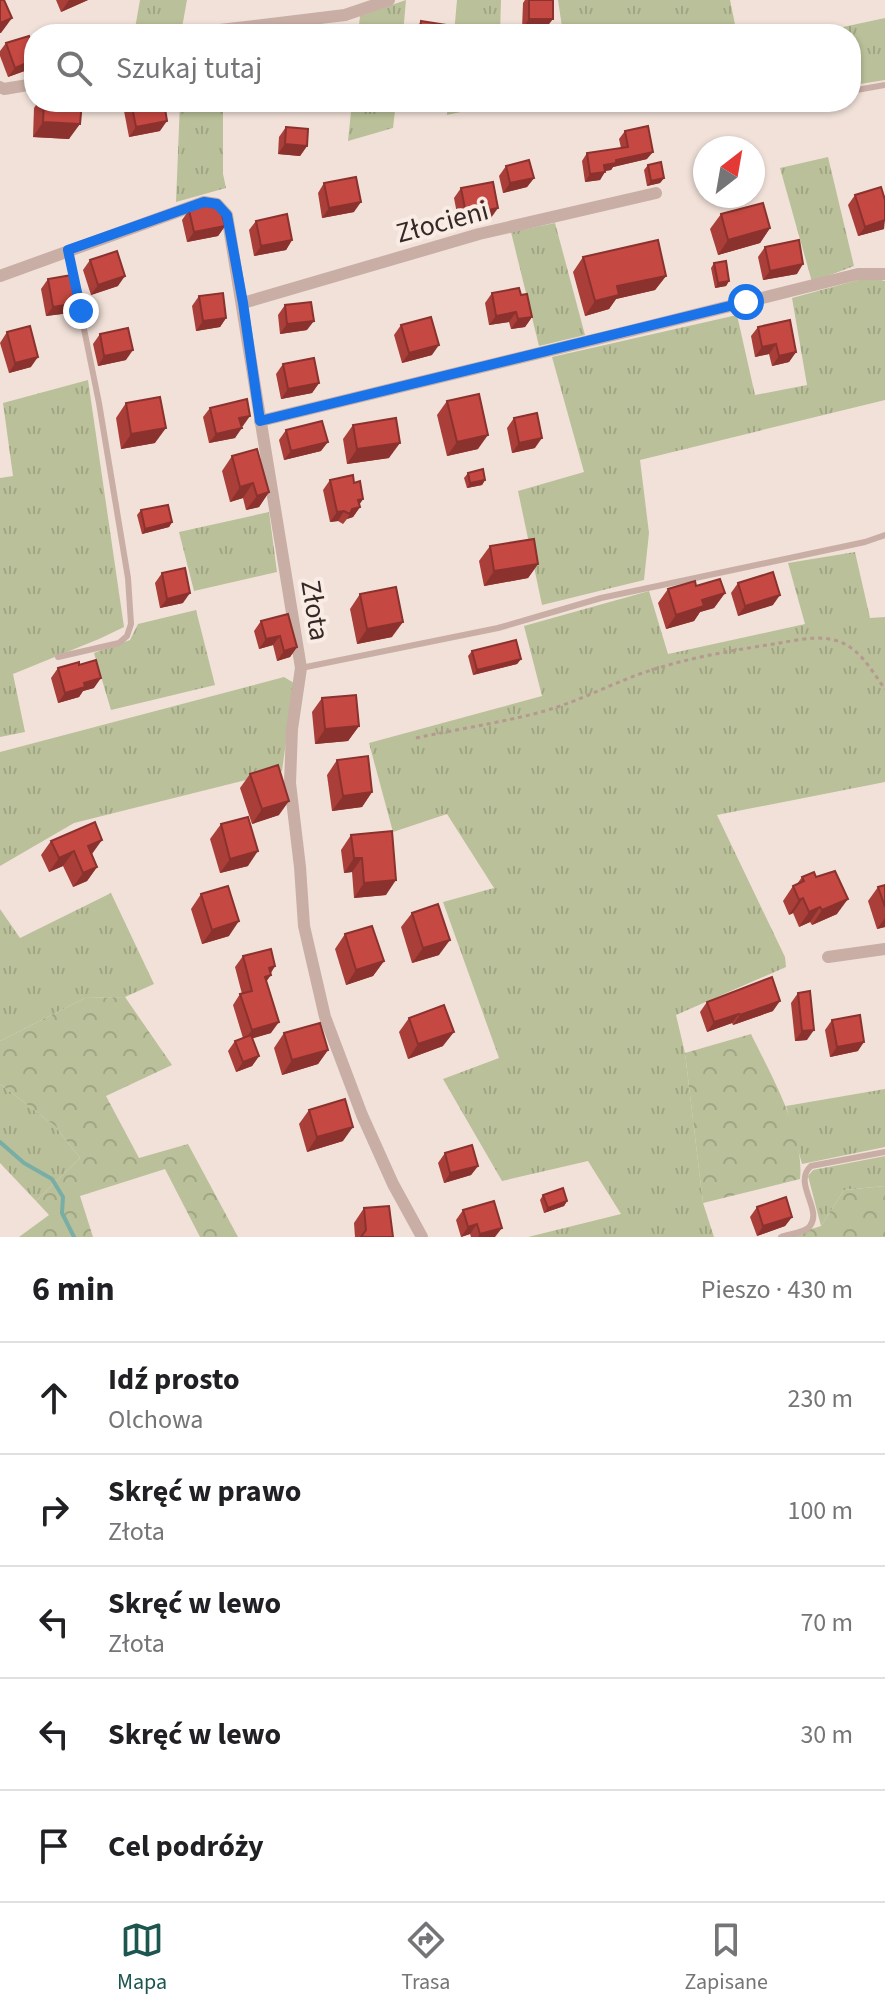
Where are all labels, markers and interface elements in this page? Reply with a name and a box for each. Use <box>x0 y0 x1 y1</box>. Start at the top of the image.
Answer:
search box <box>24 24 861 112</box>
icon: search <box>52 46 96 90</box>
text: Szukaj tutaj <box>116 47 262 90</box>
north arrow <box>693 136 765 208</box>
street label: Złocieni <box>392 190 493 253</box>
route start <box>728 284 764 320</box>
route end <box>63 293 99 329</box>
street label: Złota <box>290 577 340 643</box>
text: 6 min <box>32 1265 115 1314</box>
text: Pieszo · 430 m <box>701 1271 853 1308</box>
text: Idź prosto <box>108 1358 240 1401</box>
icon: ahead <box>32 1376 76 1420</box>
text: 230 m <box>787 1380 853 1417</box>
text: Olchowa <box>108 1401 203 1438</box>
text: Skręć w prawo <box>108 1470 301 1513</box>
icon: right <box>32 1488 76 1532</box>
text: 100 m <box>787 1492 853 1529</box>
text: Złota <box>108 1513 165 1550</box>
text: Skręć w lewo <box>108 1582 281 1625</box>
icon: left <box>32 1600 76 1644</box>
text: 70 m <box>800 1604 853 1641</box>
text: Złota <box>108 1625 165 1662</box>
icon: left <box>32 1712 76 1756</box>
text: Skręć w lewo <box>108 1713 281 1756</box>
text: 30 m <box>800 1716 853 1753</box>
icon: arrive <box>32 1824 76 1868</box>
text: Cel podróży <box>108 1825 264 1868</box>
tab: Mapa <box>117 1918 167 1998</box>
tab: Trasa <box>401 1918 450 1998</box>
tab: Zapisane <box>684 1918 768 1998</box>

